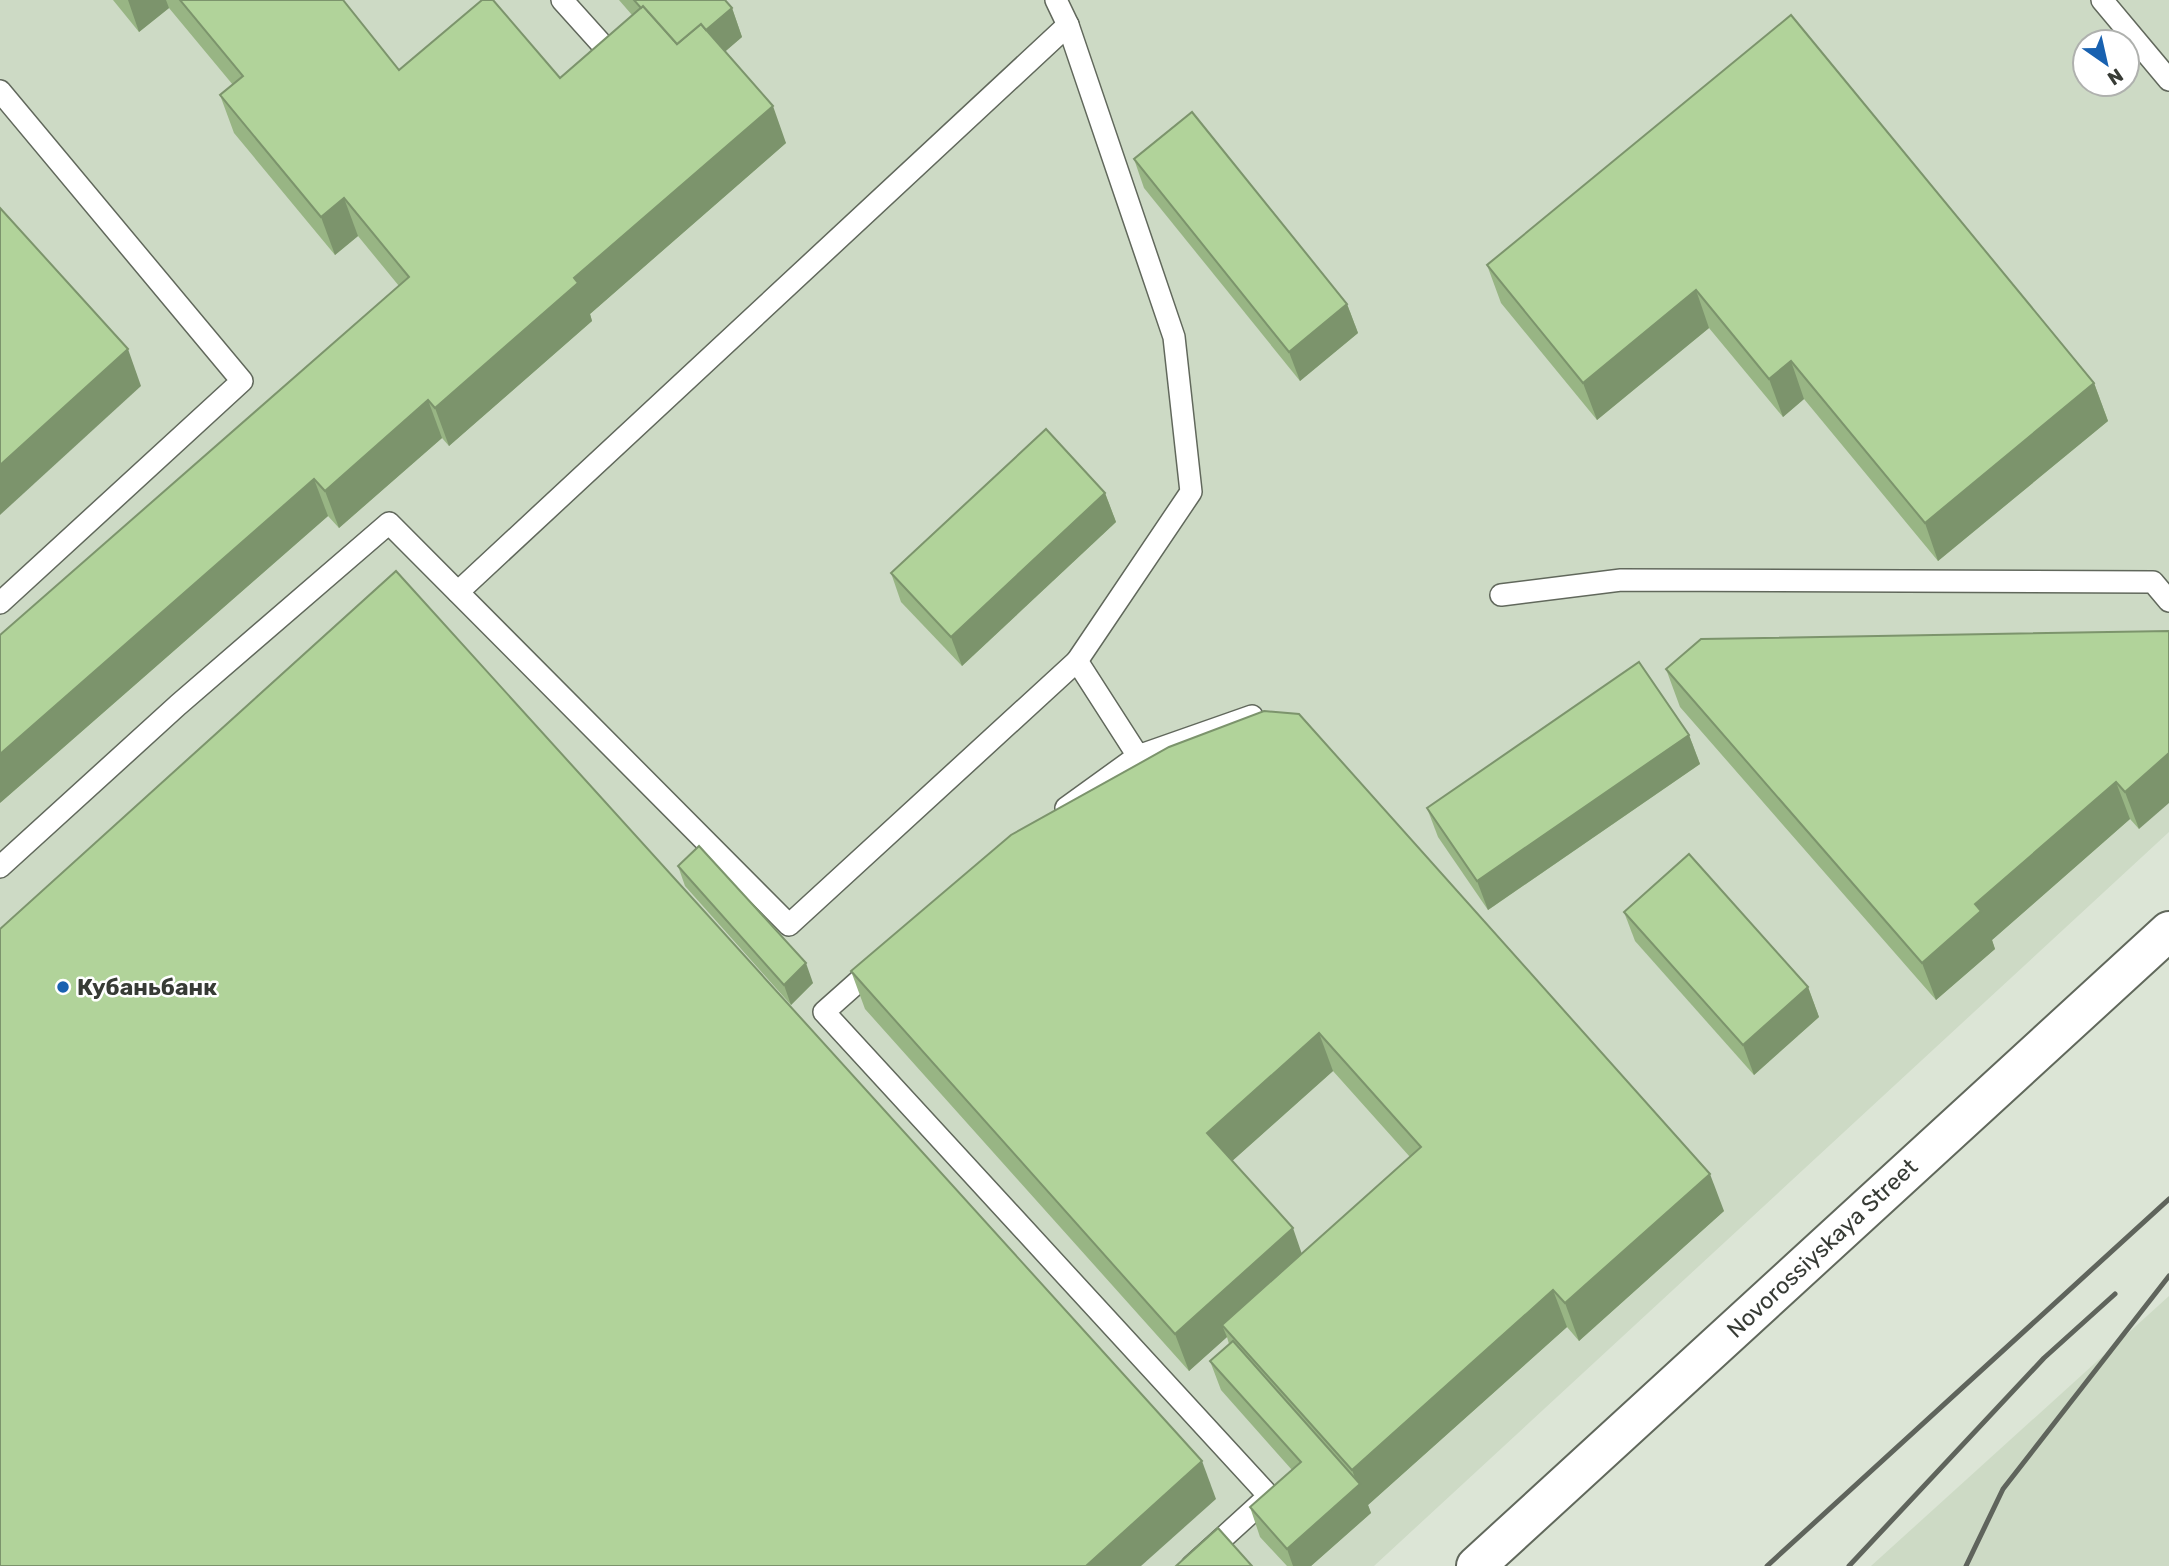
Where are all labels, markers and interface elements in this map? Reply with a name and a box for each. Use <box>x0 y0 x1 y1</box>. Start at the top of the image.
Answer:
north arrow <box>2071 28 2141 98</box>
text: N <box>2103 63 2127 90</box>
place label: Кубаньбанк <box>77 973 217 1001</box>
marker: Кубаньбанк <box>55 979 71 995</box>
street label: Novorossiyskaya Street <box>1721 1152 1923 1344</box>

